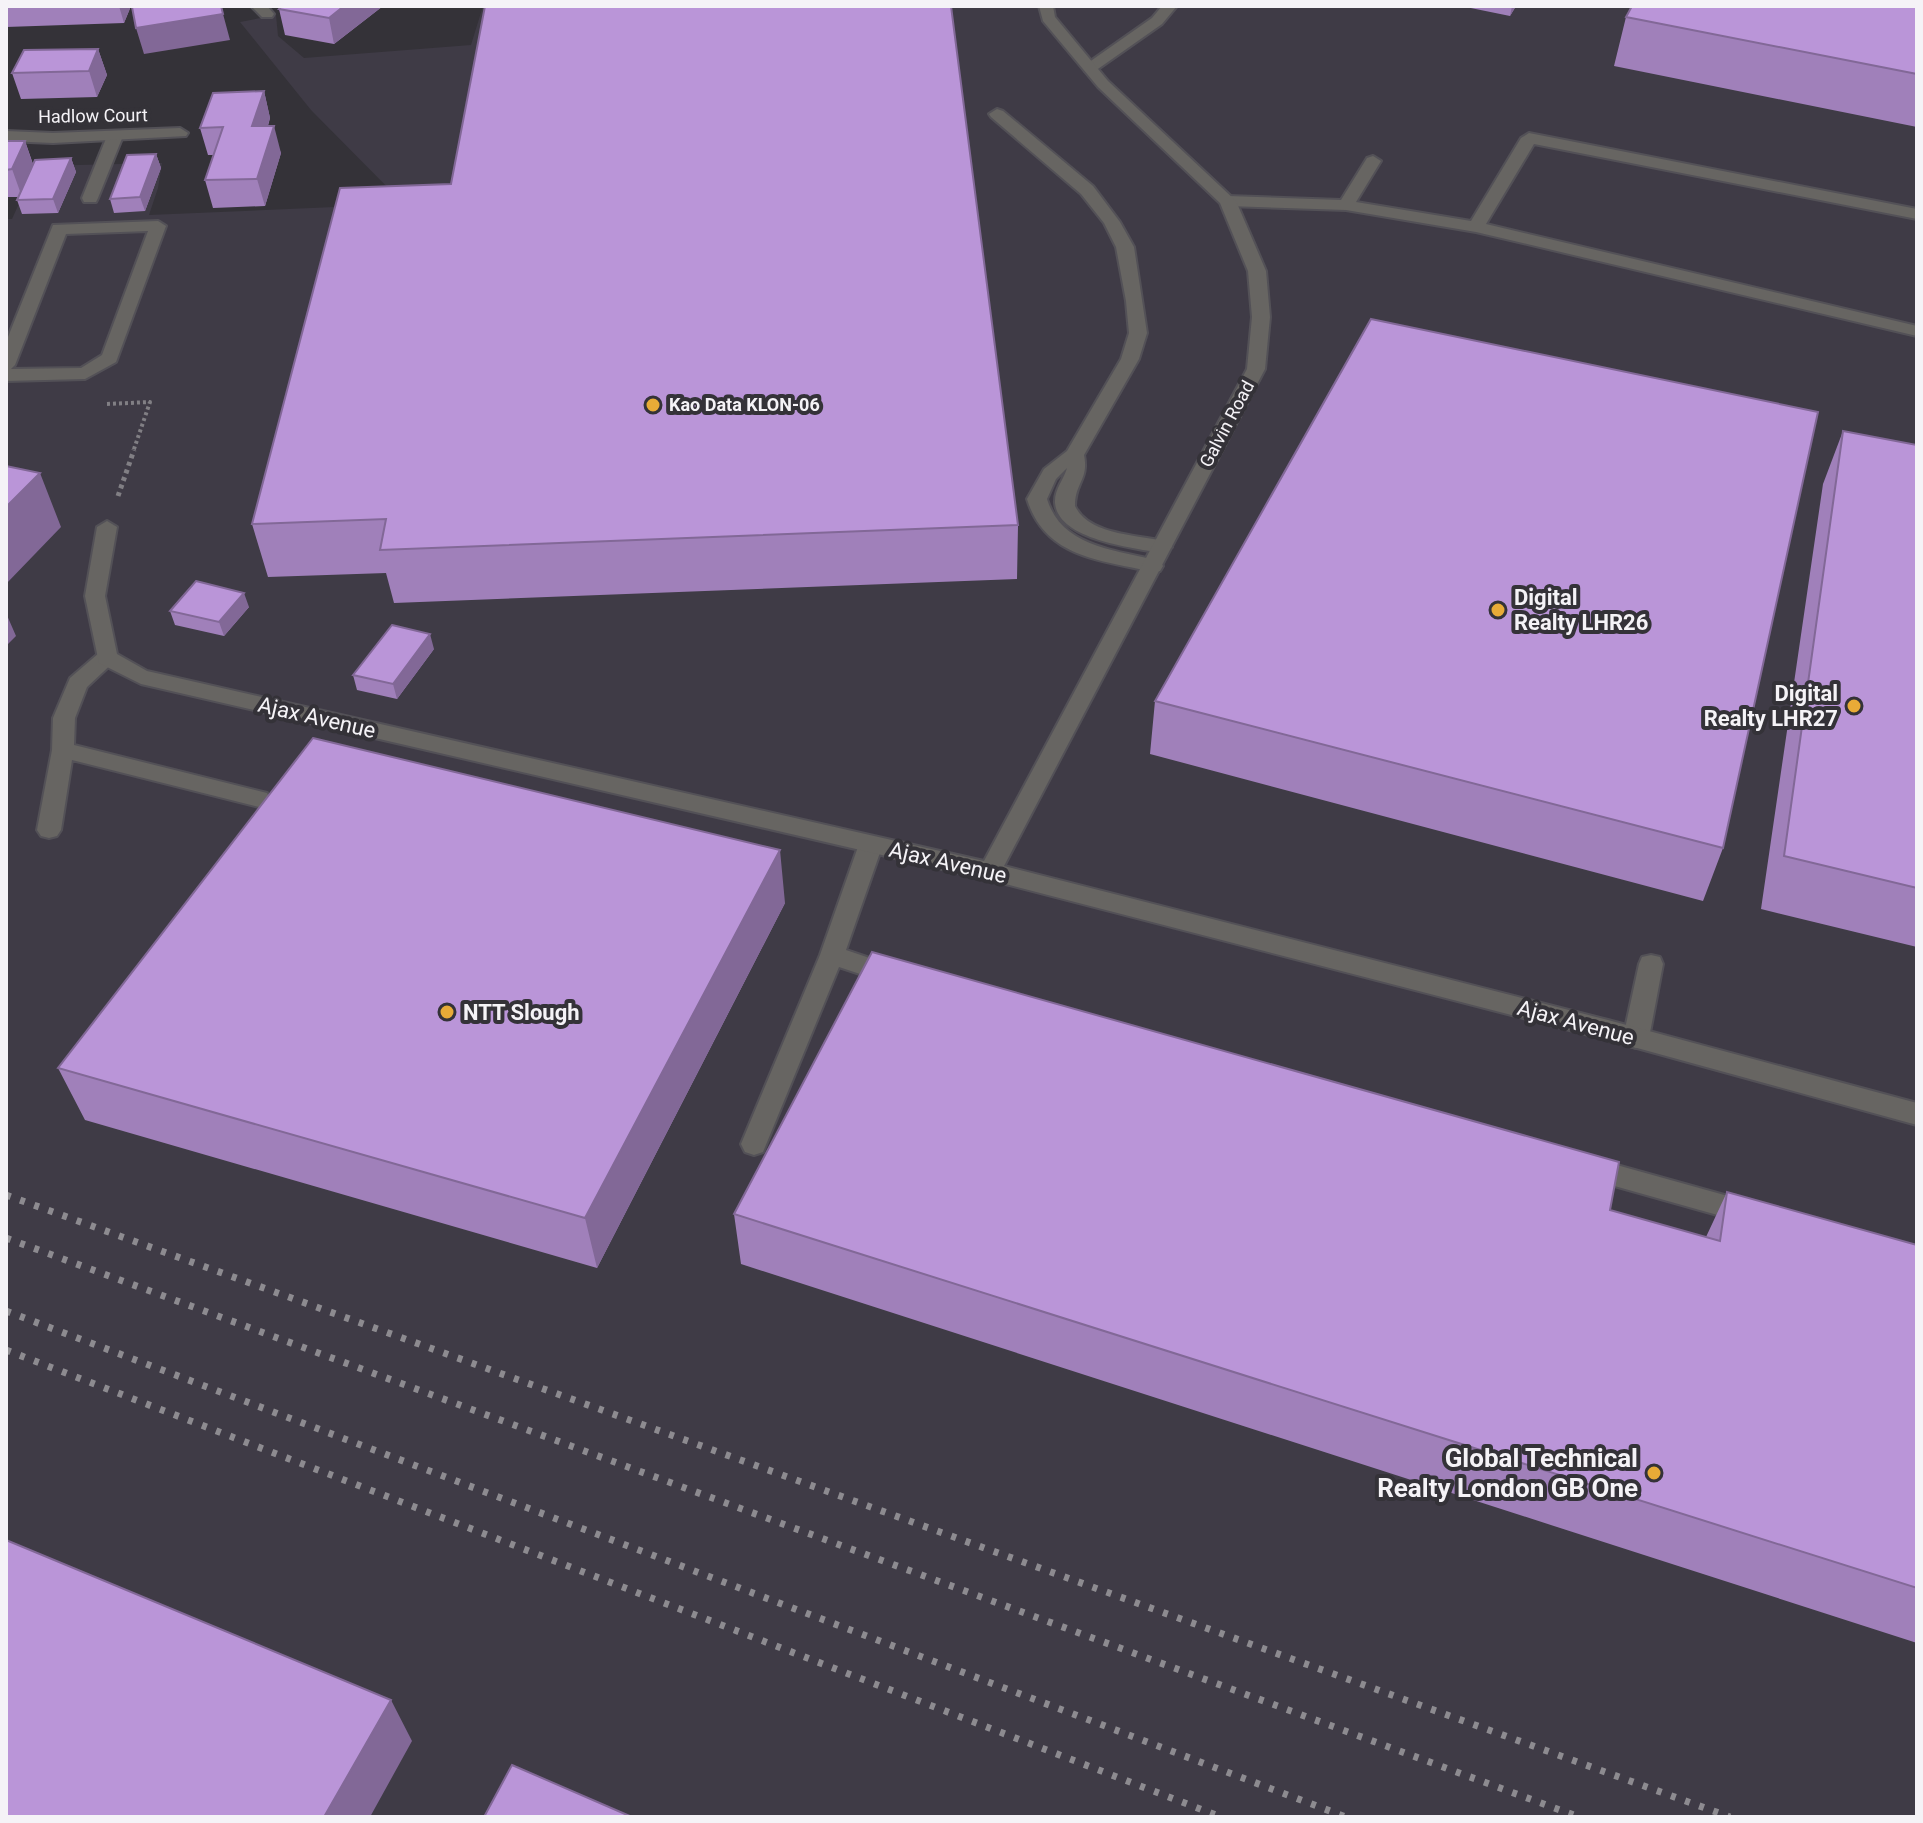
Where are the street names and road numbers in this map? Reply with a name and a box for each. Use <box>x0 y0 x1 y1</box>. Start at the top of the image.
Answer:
street label: Hadlow Court <box>38 104 148 127</box>
street label: Galvin Road <box>1195 377 1258 471</box>
street label: Ajax Avenue <box>256 692 378 743</box>
street label: Ajax Avenue <box>887 837 1009 888</box>
street label: Ajax Avenue <box>1515 995 1637 1050</box>

